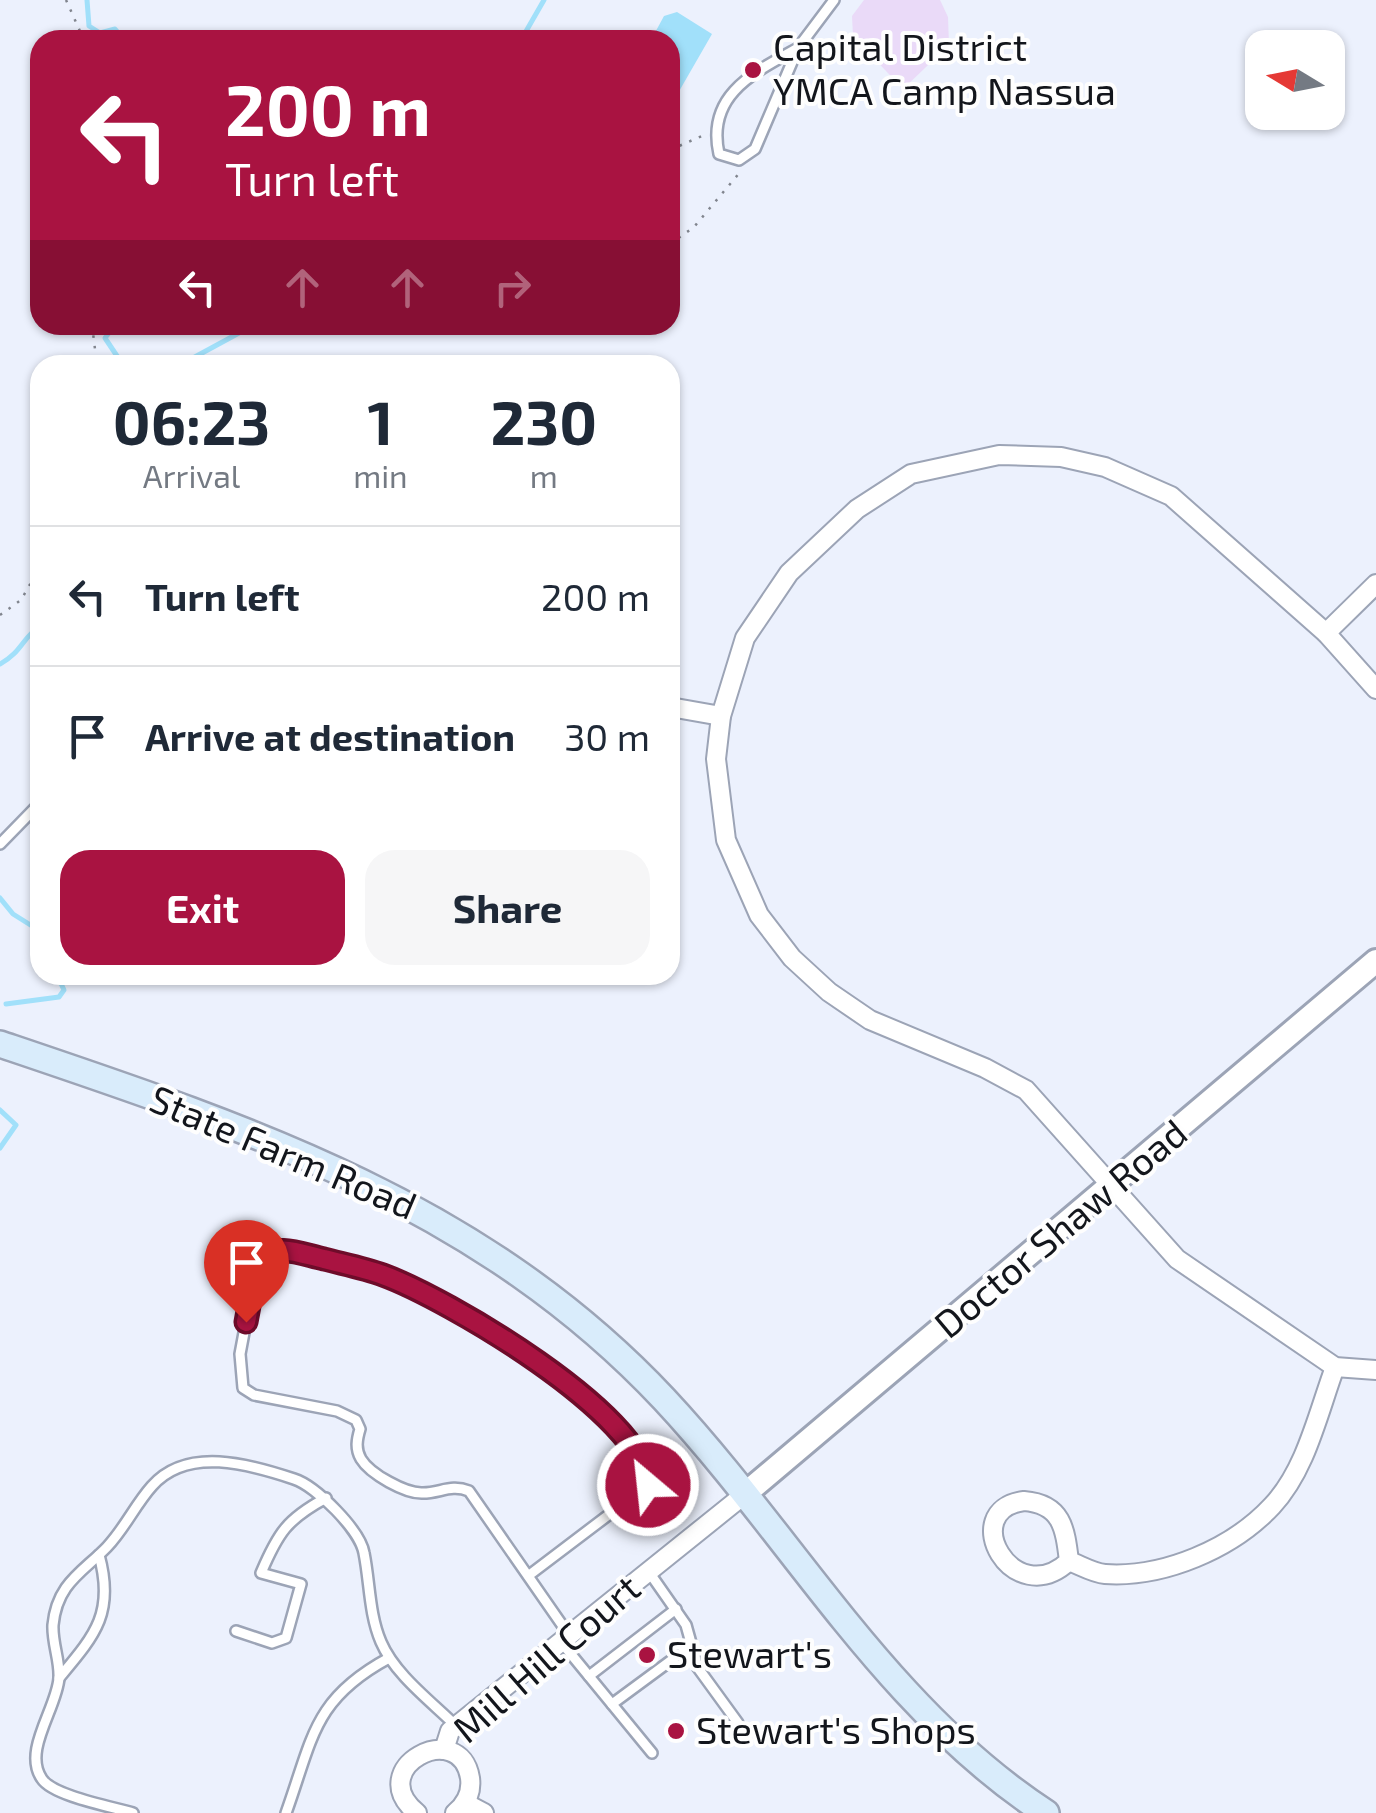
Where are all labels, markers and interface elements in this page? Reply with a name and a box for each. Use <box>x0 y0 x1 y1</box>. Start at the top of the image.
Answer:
place label: Capital District YMCA Camp Nassua <box>773 23 1116 113</box>
north arrow <box>1245 30 1345 130</box>
map controls <box>1245 30 1345 130</box>
marker: Capital District YMCA Camp Nassua <box>742 59 764 81</box>
text: 200 m <box>225 66 431 150</box>
icon: left <box>60 70 190 200</box>
text: Turn left <box>225 151 399 205</box>
icon: left <box>170 260 225 315</box>
icon: ahead <box>275 260 330 315</box>
icon: ahead <box>380 260 435 315</box>
icon: right <box>485 260 540 315</box>
text: 06:23 <box>113 385 270 457</box>
text: 1 <box>367 385 393 457</box>
text: 230 <box>490 385 597 457</box>
text: Arrival <box>143 456 240 494</box>
text: min <box>353 456 408 494</box>
text: m <box>530 456 558 494</box>
icon: left <box>60 569 115 624</box>
text: Turn left <box>145 573 300 619</box>
text: 200 m <box>541 573 650 619</box>
icon: arrive <box>60 709 115 764</box>
text: Arrive at destination <box>145 713 515 759</box>
text: 30 m <box>564 713 650 759</box>
button: Exit <box>60 850 345 965</box>
button: Share <box>365 850 650 965</box>
street label: State Farm Road <box>144 1074 424 1228</box>
street label: Doctor Shaw Road <box>924 1109 1195 1346</box>
pin <box>204 1220 289 1323</box>
icon: arrive <box>219 1235 274 1290</box>
position arrow <box>596 1433 700 1537</box>
street label: Mill Hill Court <box>443 1564 648 1751</box>
place label: Stewart's <box>667 1630 832 1676</box>
marker: Stewart's <box>636 1644 658 1666</box>
place label: Stewart's Shops <box>696 1706 976 1752</box>
marker: Stewart's Shops <box>665 1720 687 1742</box>

